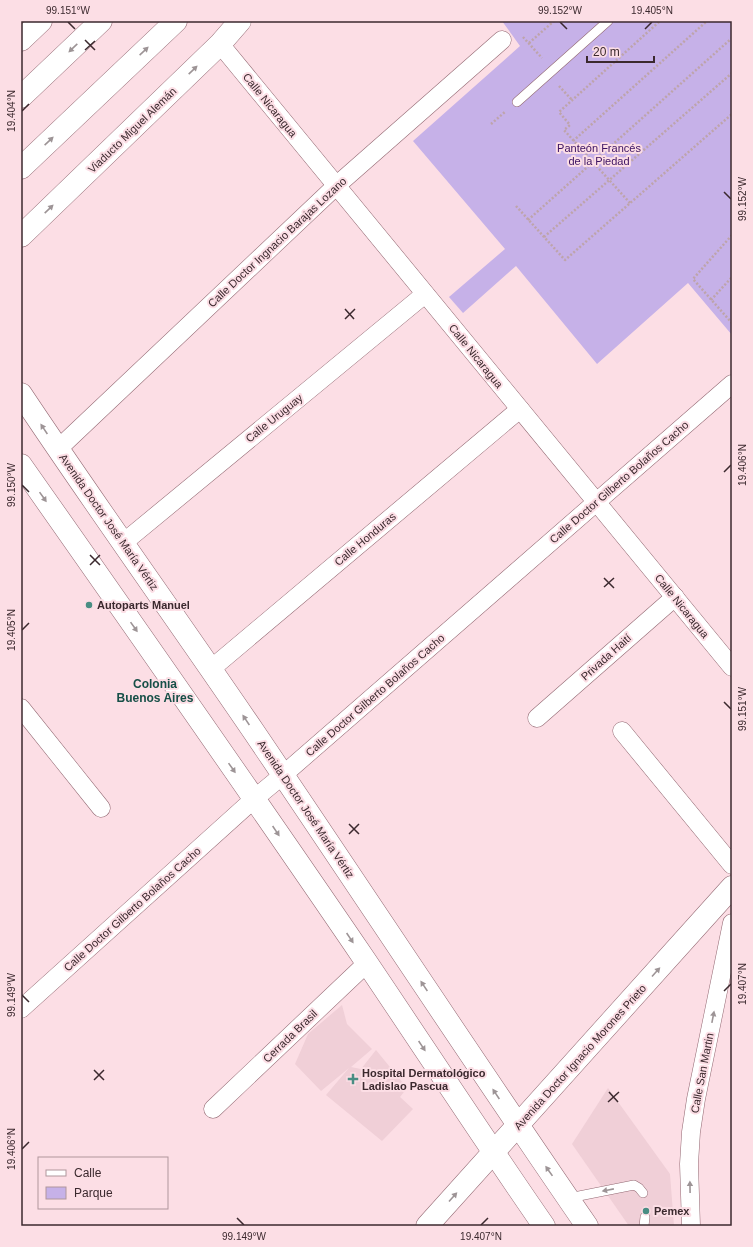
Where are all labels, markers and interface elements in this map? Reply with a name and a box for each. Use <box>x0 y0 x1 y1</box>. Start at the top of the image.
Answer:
text: 99.151°W <box>46 5 91 16</box>
text: 99.152°W <box>538 5 583 16</box>
text: 19.405°N <box>631 5 673 16</box>
scale bar <box>587 38 654 64</box>
one-way arrow <box>68 43 78 53</box>
text: 20 m <box>593 45 620 59</box>
one-way arrow <box>139 47 149 56</box>
one-way arrow <box>188 66 198 75</box>
street label: Calle Nicaragua <box>241 71 300 140</box>
street label: Viaducto Miguel Alemán <box>85 85 179 175</box>
text: 19.404°N <box>6 90 17 132</box>
one-way arrow <box>44 136 54 146</box>
park label: Panteón Francés de la Piedad <box>557 142 641 167</box>
street label: Calle Doctor Ingnacio Barajas Lozano <box>205 175 349 309</box>
text: 99.152°W <box>737 176 748 221</box>
one-way arrow <box>44 204 54 214</box>
street label: Calle Nicaragua <box>447 322 506 391</box>
street label: Calle Uruguay <box>243 391 305 445</box>
street label: Calle Doctor Gilberto Bolaños Cacho <box>547 419 691 545</box>
one-way arrow <box>40 424 48 434</box>
text: 19.406°N <box>737 444 748 486</box>
street label: Avenida Doctor José María Vértiz <box>57 452 161 592</box>
text: 99.150°W <box>6 462 17 507</box>
one-way arrow <box>39 492 47 502</box>
street label: Calle Honduras <box>332 510 398 568</box>
street label: Calle Nicaragua <box>653 572 712 641</box>
place label: Autoparts Manuel <box>97 599 190 611</box>
marker: Autoparts Manuel <box>84 600 94 610</box>
text: 19.405°N <box>6 609 17 651</box>
one-way arrow <box>130 621 138 632</box>
street label: Privada Haití <box>579 631 633 683</box>
street label: Calle Doctor Gilberto Bolaños Cacho <box>303 632 447 758</box>
district label: Colonia Buenos Aires <box>117 677 194 705</box>
text: 99.151°W <box>737 686 748 731</box>
one-way arrow <box>242 715 250 725</box>
street label: Avenida Doctor José María Vértiz <box>255 738 357 880</box>
one-way arrow <box>228 762 236 773</box>
one-way arrow <box>272 826 280 836</box>
street label: Calle Doctor Gilberto Bolaños Cacho <box>61 844 203 974</box>
one-way arrow <box>346 933 354 944</box>
text: 19.407°N <box>737 963 748 1005</box>
one-way arrow <box>651 967 661 977</box>
text: 99.149°W <box>6 972 17 1017</box>
one-way arrow <box>420 981 428 991</box>
street label: Avenida Doctor Ignacio Morones Prieto <box>512 982 648 1132</box>
street label: Cerrada Brasil <box>261 1007 319 1065</box>
one-way arrow <box>710 1011 716 1023</box>
street label: Calle San Martin <box>688 1032 716 1114</box>
one-way arrow <box>418 1041 426 1052</box>
place label: Hospital Dermatológico Ladislao Pascua <box>362 1067 486 1092</box>
marker: Hospital Dermatológico Ladislao Pascua <box>347 1073 359 1085</box>
one-way arrow <box>492 1089 500 1099</box>
text: 19.406°N <box>6 1128 17 1170</box>
legend <box>38 1157 168 1209</box>
text: Calle <box>74 1166 102 1180</box>
one-way arrow <box>545 1166 553 1176</box>
one-way arrow <box>687 1180 693 1193</box>
text: Parque <box>74 1186 113 1200</box>
one-way arrow <box>602 1188 614 1194</box>
one-way arrow <box>448 1192 458 1202</box>
place label: Pemex <box>654 1205 690 1217</box>
marker: Pemex <box>641 1206 651 1216</box>
text: 99.149°W <box>222 1231 267 1242</box>
text: 19.407°N <box>460 1231 502 1242</box>

